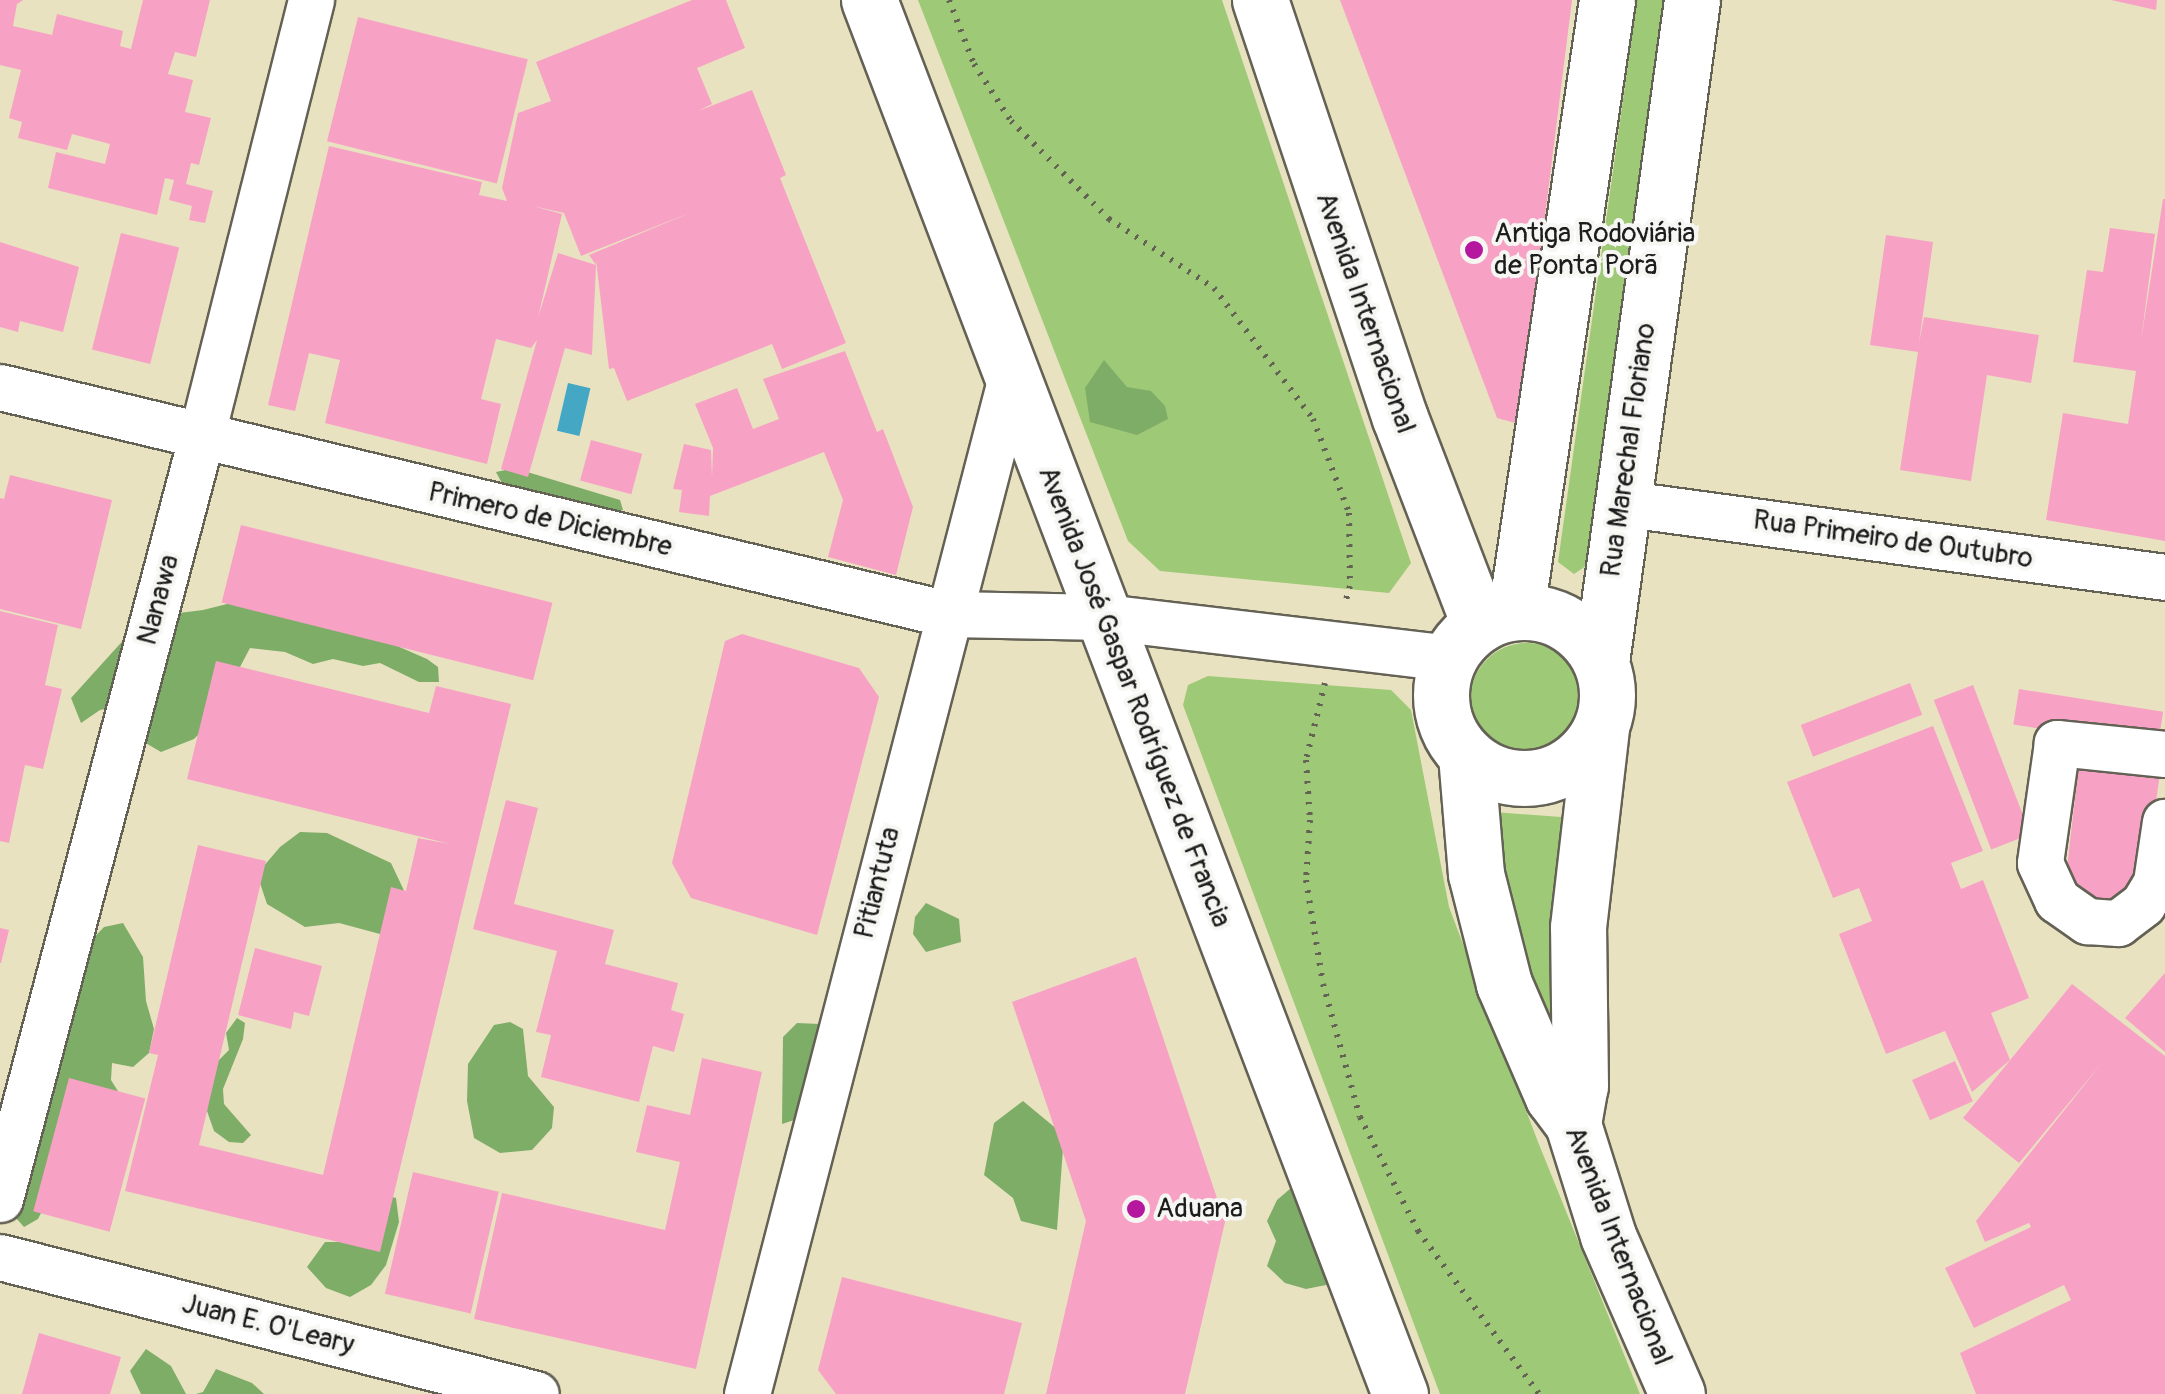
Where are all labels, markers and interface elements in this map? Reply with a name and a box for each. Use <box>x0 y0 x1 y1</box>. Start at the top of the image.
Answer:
street label: Avenida Internacional <box>1308 188 1422 438</box>
place label: Antiga Rodoviária de Ponta Porã <box>1494 217 1695 283</box>
marker: Antiga Rodoviária de Ponta Porã <box>1463 239 1485 261</box>
street label: Rua Marechal Floriano <box>1595 321 1663 579</box>
street label: Avenida José Gaspar Rodríguez de Francia <box>1030 462 1238 932</box>
street label: Primero de Diciembre <box>425 476 675 564</box>
street label: Rua Primeiro de Outubro <box>1751 504 2035 576</box>
street label: Nanawa <box>131 551 187 649</box>
street label: Pitiantuta <box>848 824 908 942</box>
street label: Avenida Internacional <box>1557 1122 1679 1370</box>
place label: Aduana <box>1156 1192 1243 1226</box>
marker: Aduana <box>1125 1198 1147 1220</box>
street label: Juan E. O'Leary <box>178 1287 358 1363</box>

